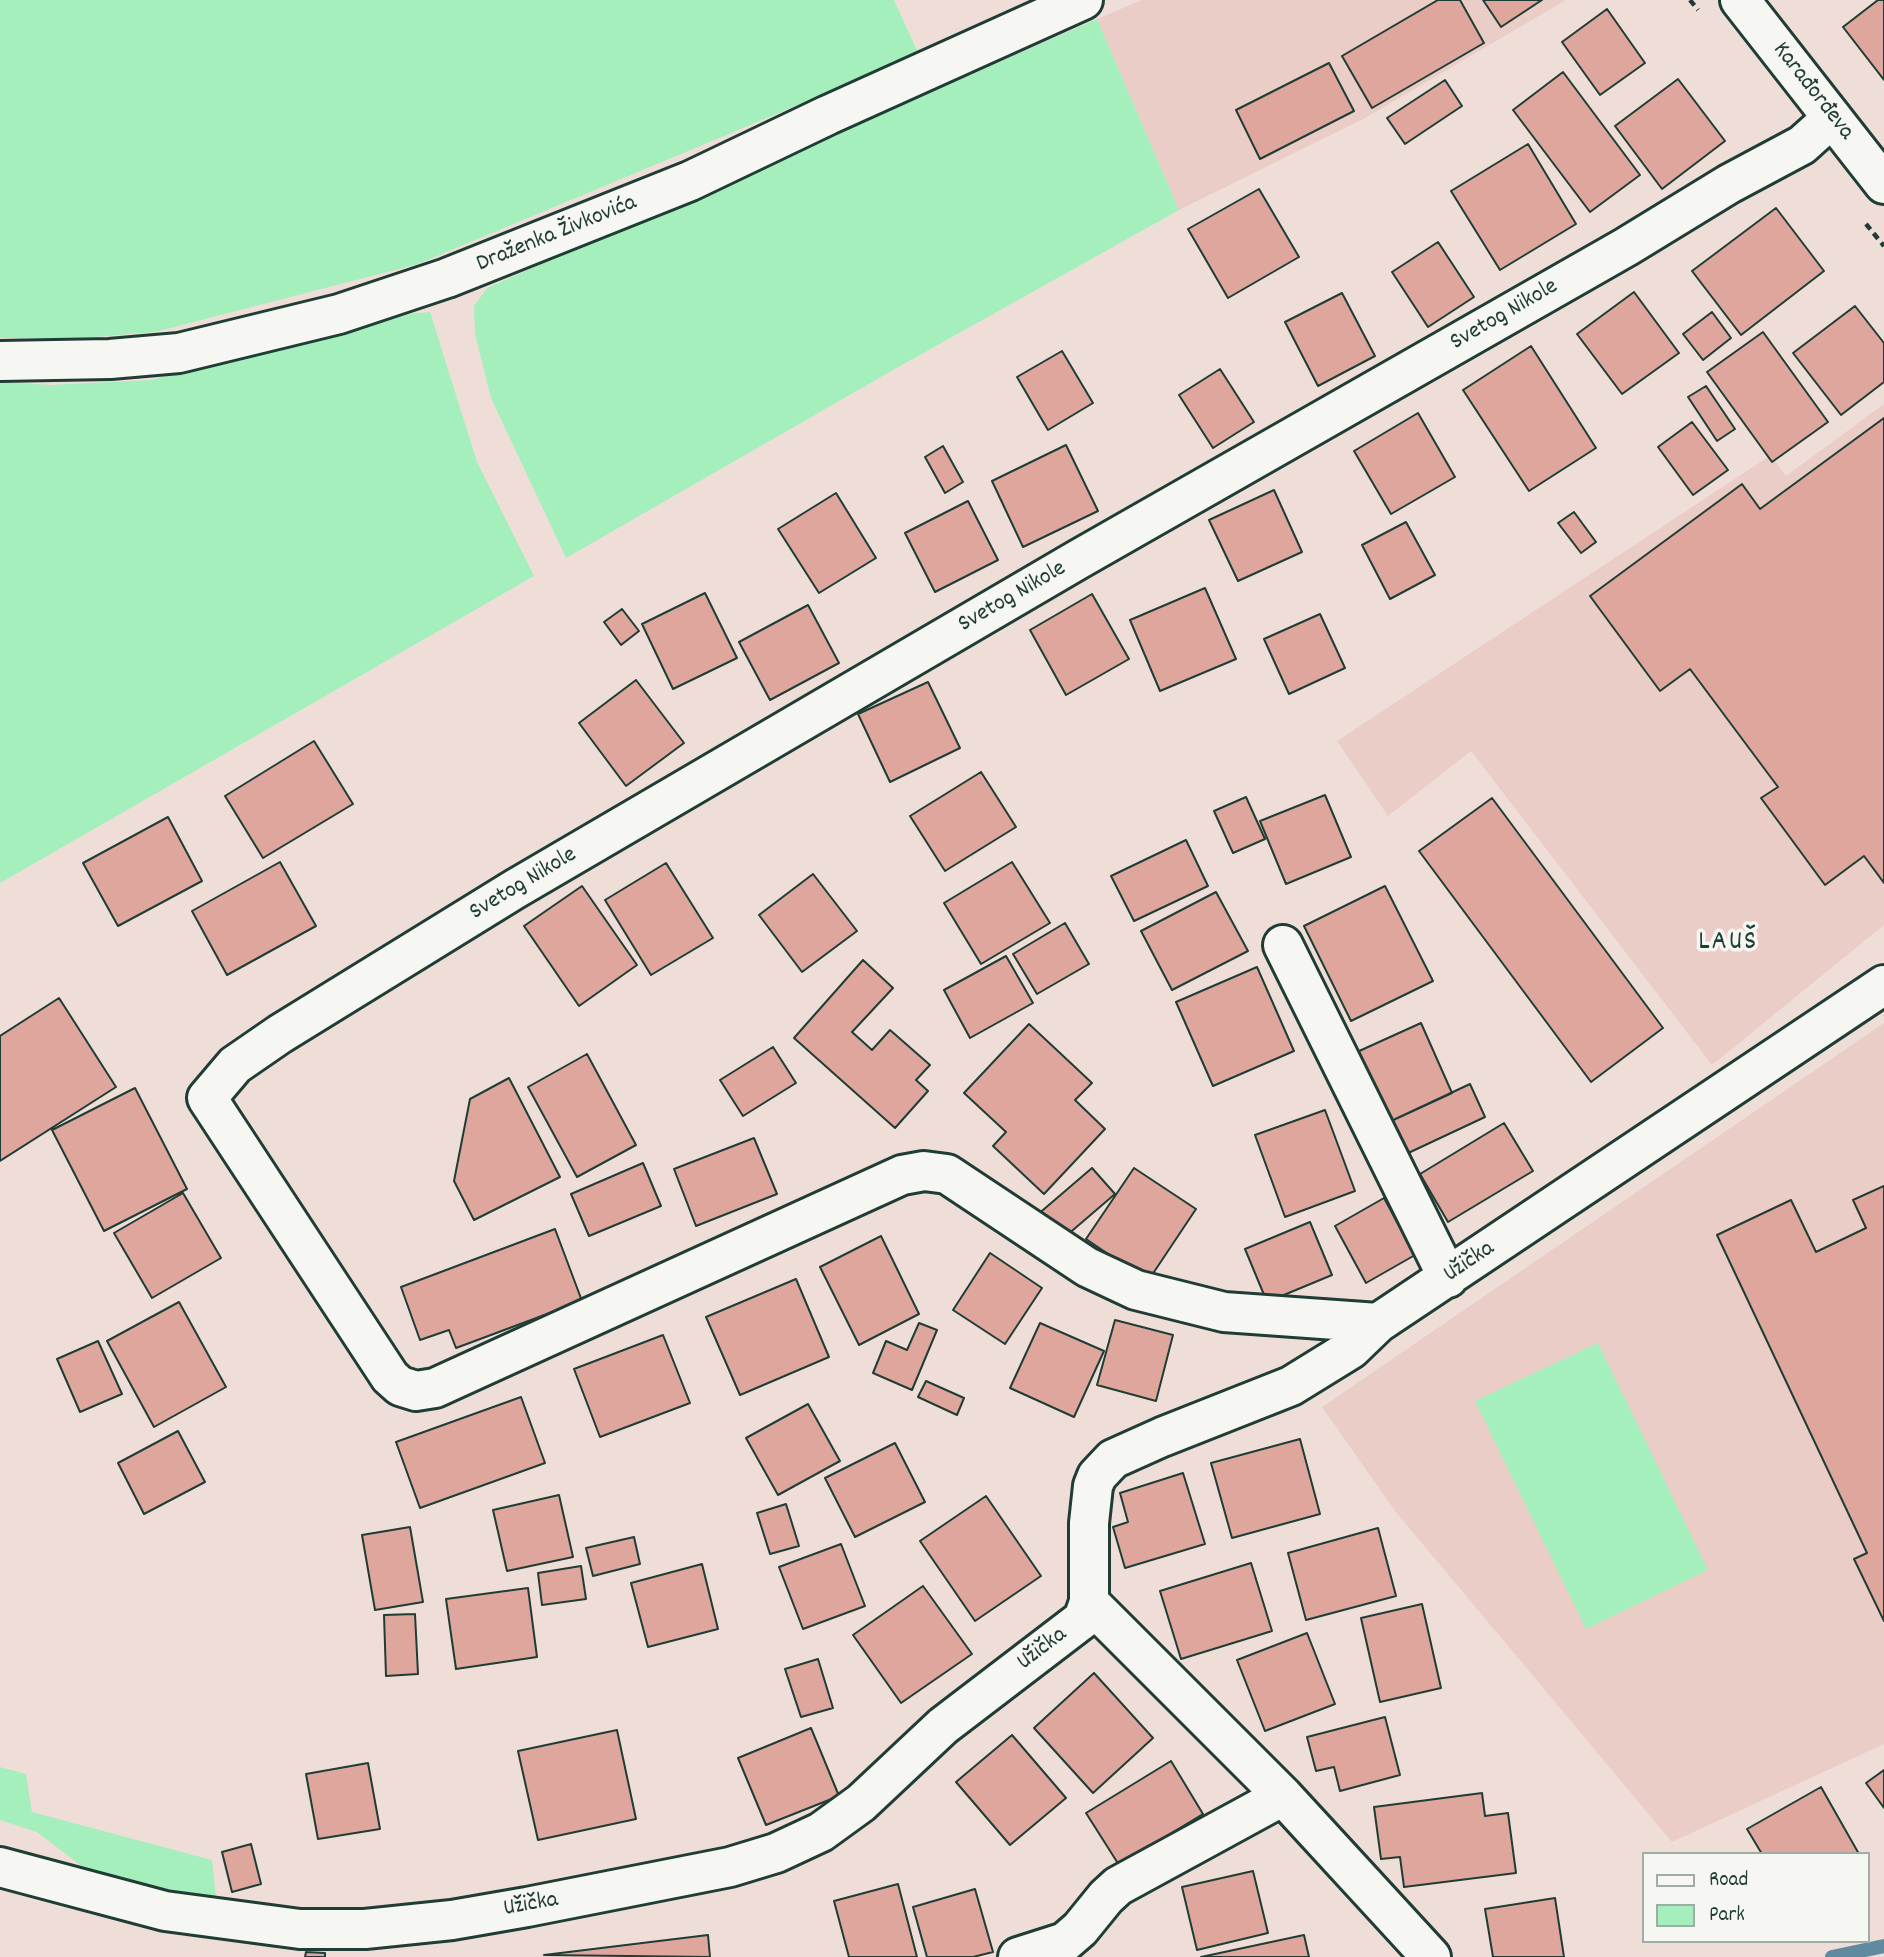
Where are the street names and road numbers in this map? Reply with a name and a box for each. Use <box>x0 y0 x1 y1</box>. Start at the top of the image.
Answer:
street label: Karađorđeva <box>1765 37 1859 147</box>
street label: Draženka Živkovića <box>473 190 641 280</box>
street label: Svetog Nikole <box>1446 274 1564 358</box>
street label: Svetog Nikole <box>954 556 1072 640</box>
street label: Svetog Nikole <box>465 842 583 928</box>
street label: Užička <box>1439 1236 1501 1290</box>
street label: Užička <box>1012 1622 1074 1678</box>
street label: Užička <box>501 1887 561 1925</box>

